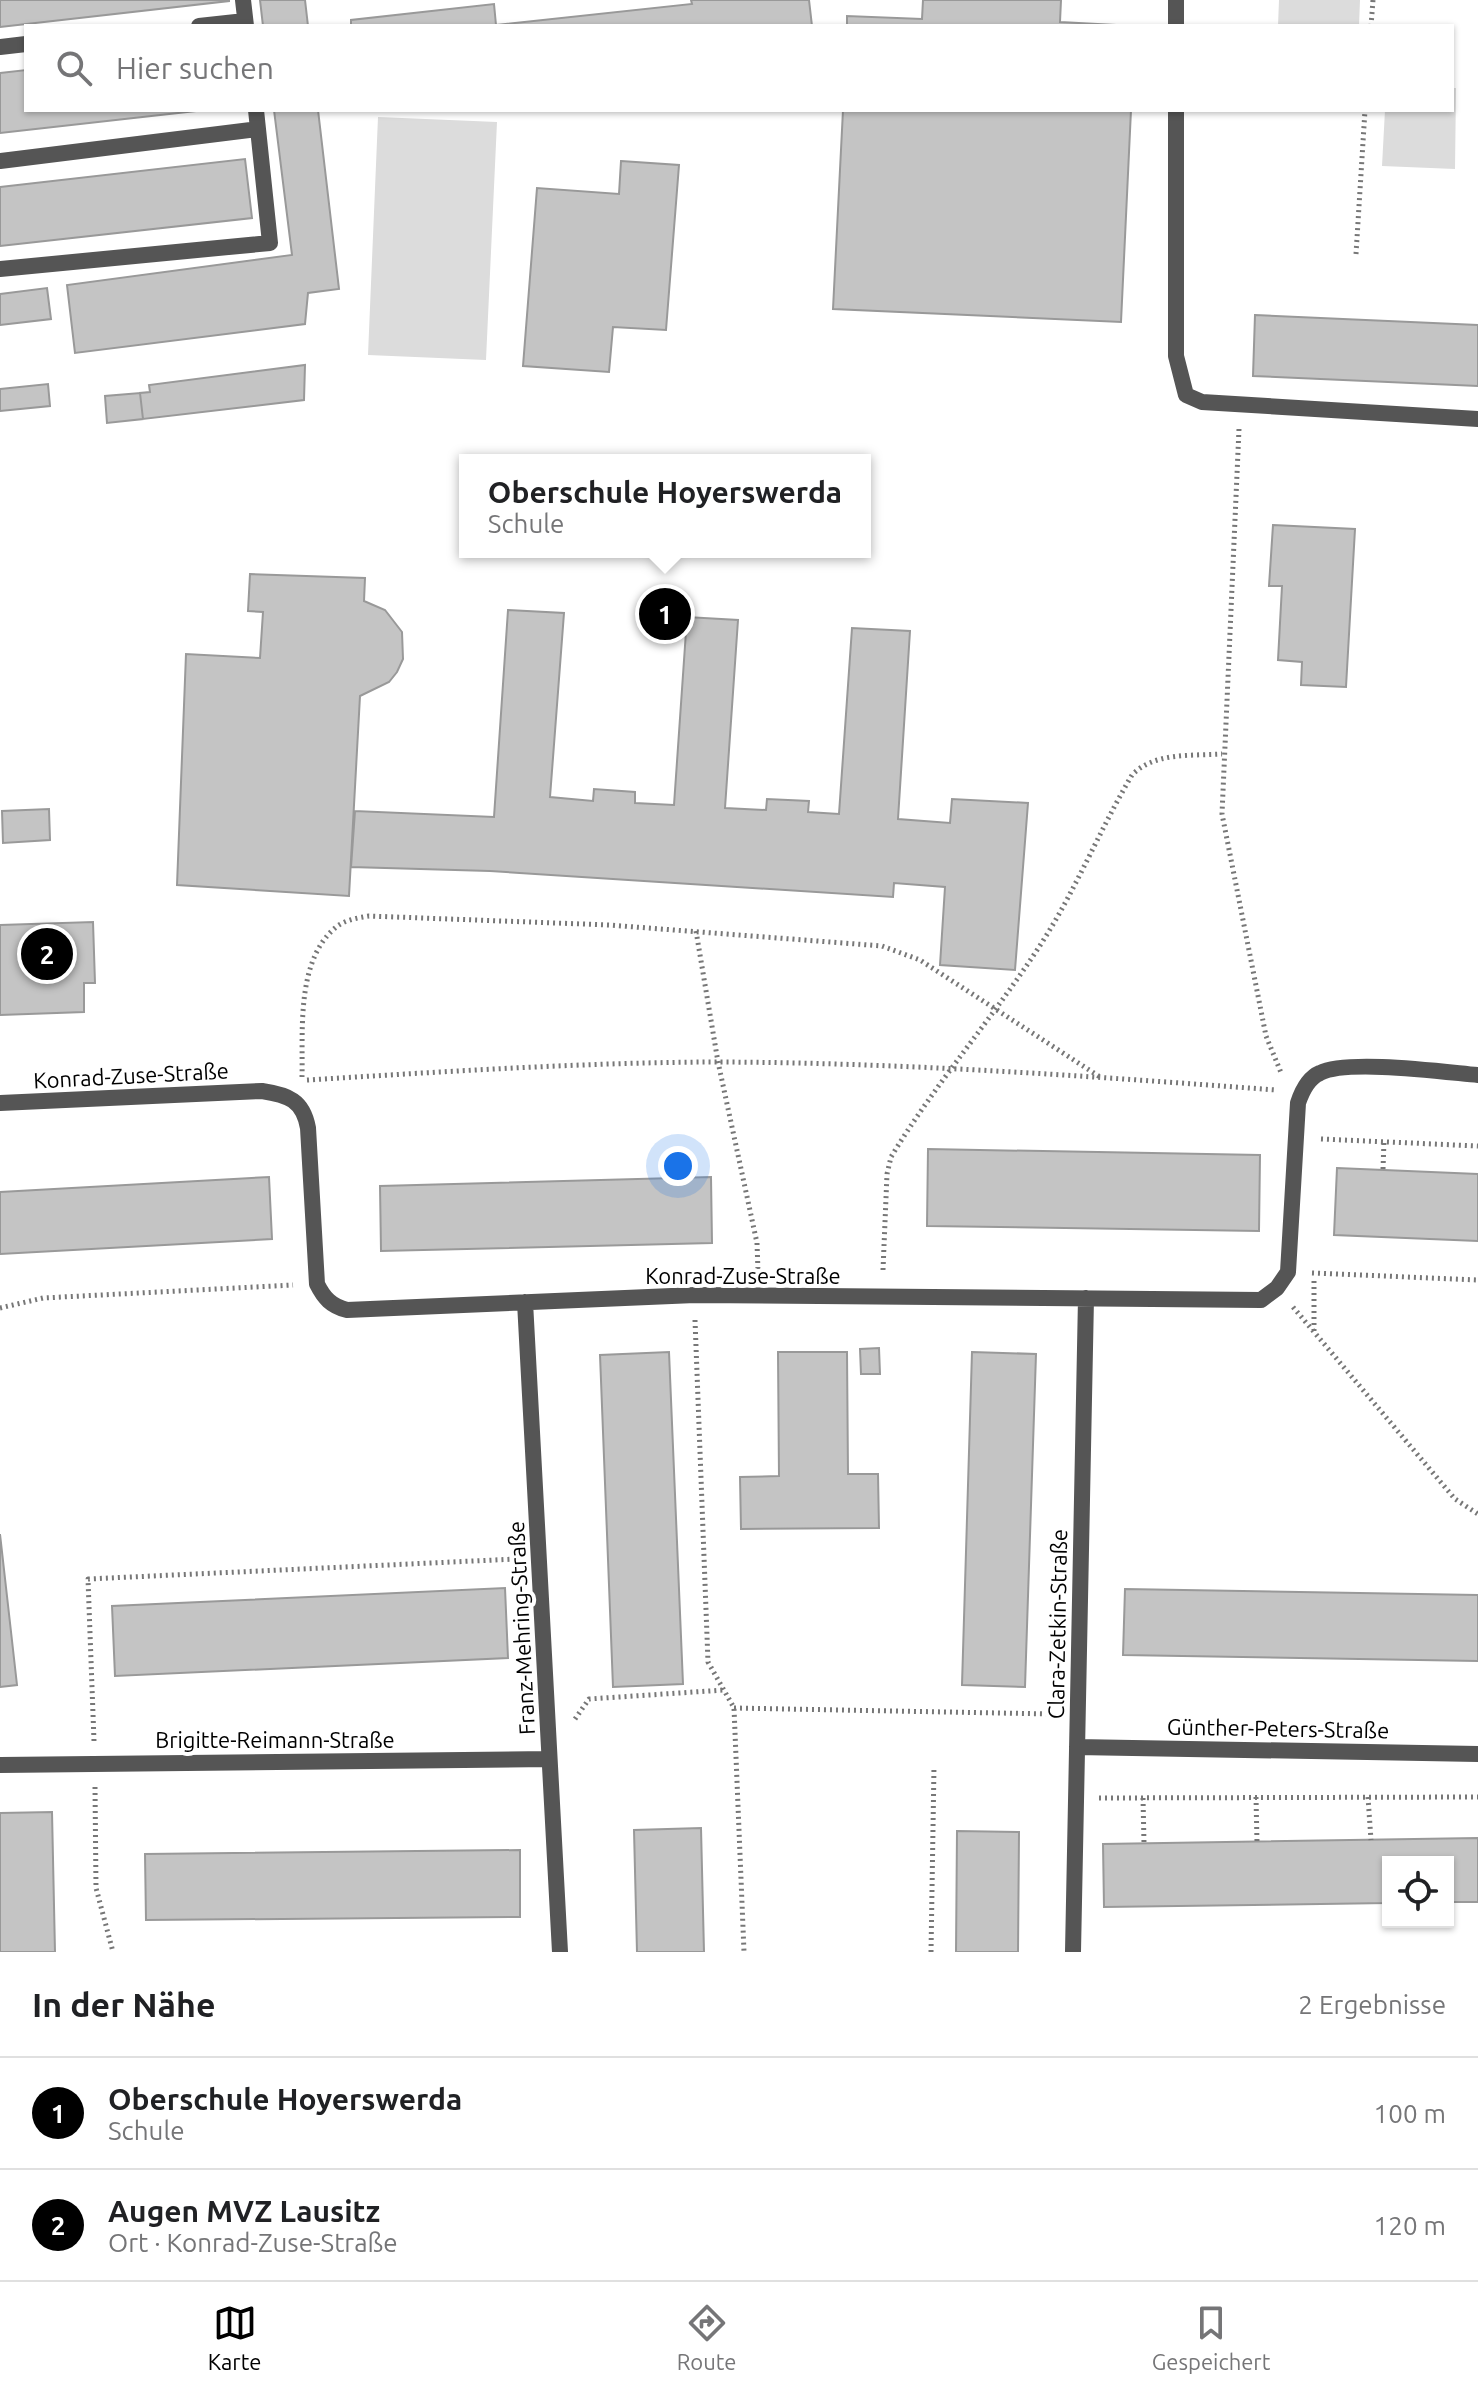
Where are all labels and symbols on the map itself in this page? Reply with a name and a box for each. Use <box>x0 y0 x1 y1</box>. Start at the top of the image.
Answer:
pin: 1 <box>639 584 691 644</box>
pin: 2 <box>21 924 73 984</box>
street label: Konrad-Zuse-Straße <box>33 1057 229 1093</box>
your location <box>658 1146 698 1186</box>
street label: Konrad-Zuse-Straße <box>645 1263 841 1288</box>
street label: Franz-Mehring-Straße <box>503 1520 539 1736</box>
street label: Clara-Zetkin-Straße <box>1043 1529 1071 1719</box>
street label: Günther-Peters-Straße <box>1167 1714 1389 1742</box>
street label: Brigitte-Reimann-Straße <box>155 1727 395 1752</box>

